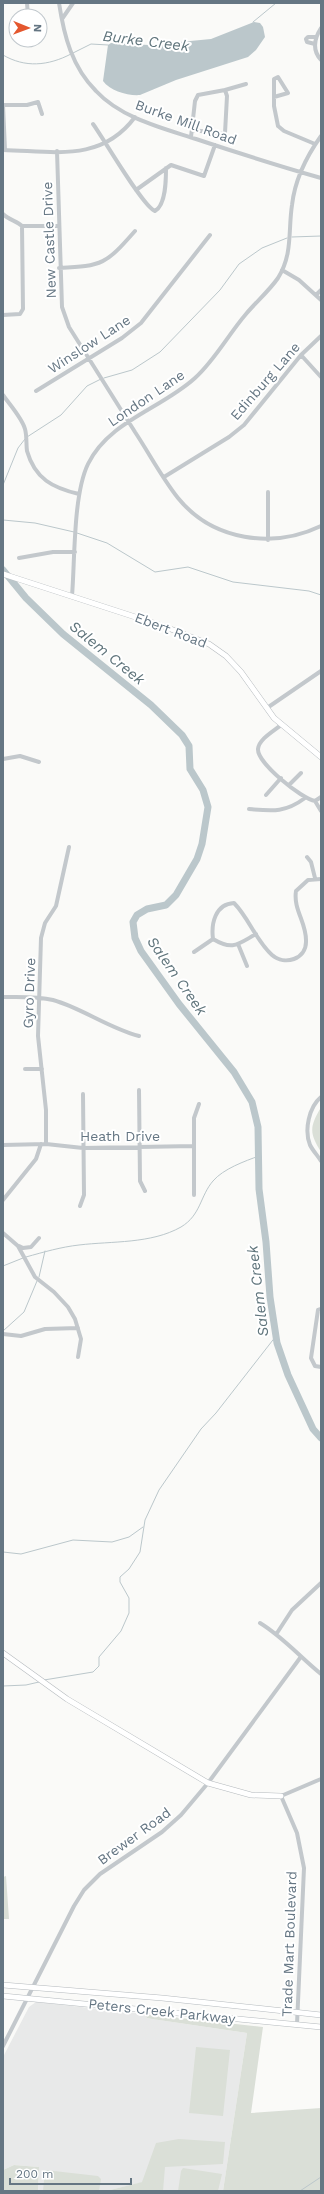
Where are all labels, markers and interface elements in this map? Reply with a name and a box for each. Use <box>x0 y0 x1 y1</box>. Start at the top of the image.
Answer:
north arrow <box>8 8 48 48</box>
text: N <box>31 24 44 32</box>
water label: Burke Creek <box>102 27 191 55</box>
street label: Burke Mill Road <box>133 96 239 148</box>
street label: New Castle Drive <box>39 181 59 299</box>
street label: Winslow Lane <box>45 311 133 377</box>
street label: Edinburg Lane <box>227 339 303 423</box>
street label: London Lane <box>105 367 187 429</box>
street label: Ebert Road <box>133 609 209 651</box>
water label: Salem Creek <box>66 617 149 689</box>
water label: Salem Creek <box>143 933 211 1019</box>
street label: Gyro Drive <box>20 957 38 1029</box>
street label: Heath Drive <box>80 1128 160 1144</box>
water label: Salem Creek <box>243 1244 273 1338</box>
street label: Brewer Road <box>94 1804 174 1868</box>
street label: Trade Mart Boulevard <box>278 1871 300 2017</box>
street label: Peters Creek Parkway <box>88 1995 237 2027</box>
scale bar <box>10 2160 131 2186</box>
text: 200 m <box>16 2167 53 2181</box>

